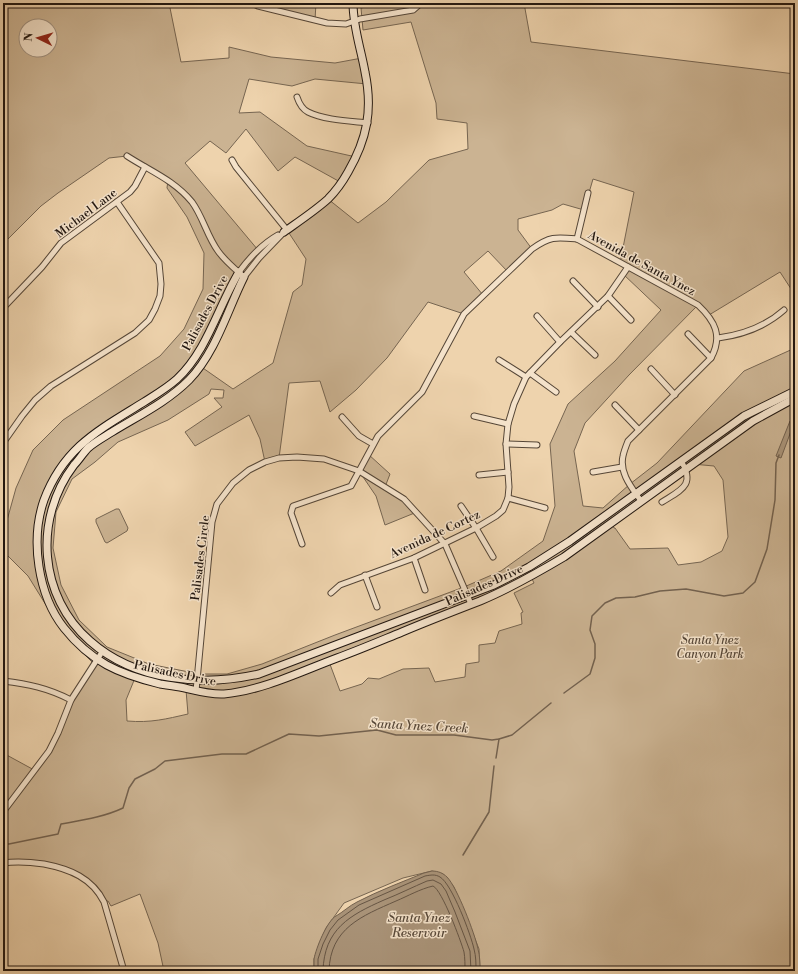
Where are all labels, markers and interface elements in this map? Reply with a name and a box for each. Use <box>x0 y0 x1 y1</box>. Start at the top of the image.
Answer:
north arrow <box>18 18 58 58</box>
text: N <box>22 32 36 42</box>
street label: Michael Lane <box>53 185 120 241</box>
street label: Avenida de Santa Ynez <box>584 227 698 299</box>
street label: Palisades Drive <box>179 273 232 354</box>
street label: Avenida de Cortez <box>387 507 483 562</box>
street label: Palisades Circle <box>188 515 213 602</box>
street label: Palisades Drive <box>443 562 525 609</box>
park label: Santa Ynez Canyon Park <box>676 633 744 662</box>
street label: Palisades Drive <box>132 657 217 690</box>
water label: Santa Ynez Creek <box>369 715 469 737</box>
water label: Santa Ynez Reservoir <box>387 910 451 941</box>

